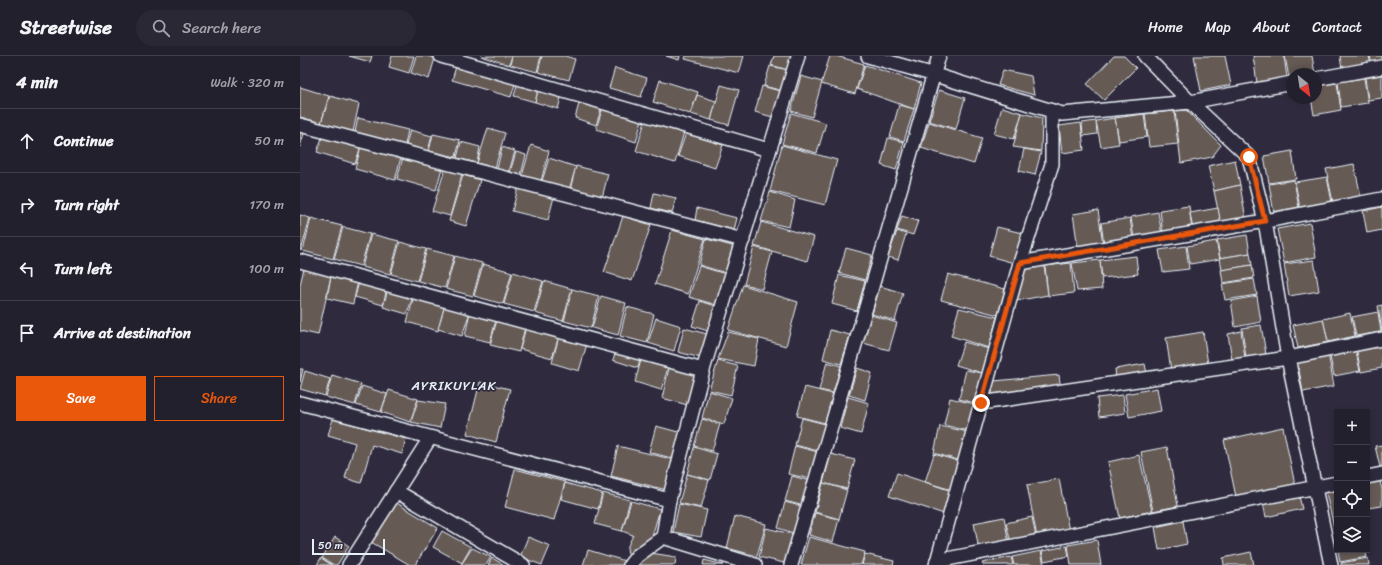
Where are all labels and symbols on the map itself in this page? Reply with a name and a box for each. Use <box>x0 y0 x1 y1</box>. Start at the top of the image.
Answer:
north arrow <box>1286 68 1322 104</box>
route start <box>1240 148 1258 166</box>
district label: AYRIKUYLAK <box>411 374 497 397</box>
route end <box>972 394 990 412</box>
scale bar <box>312 537 385 556</box>

